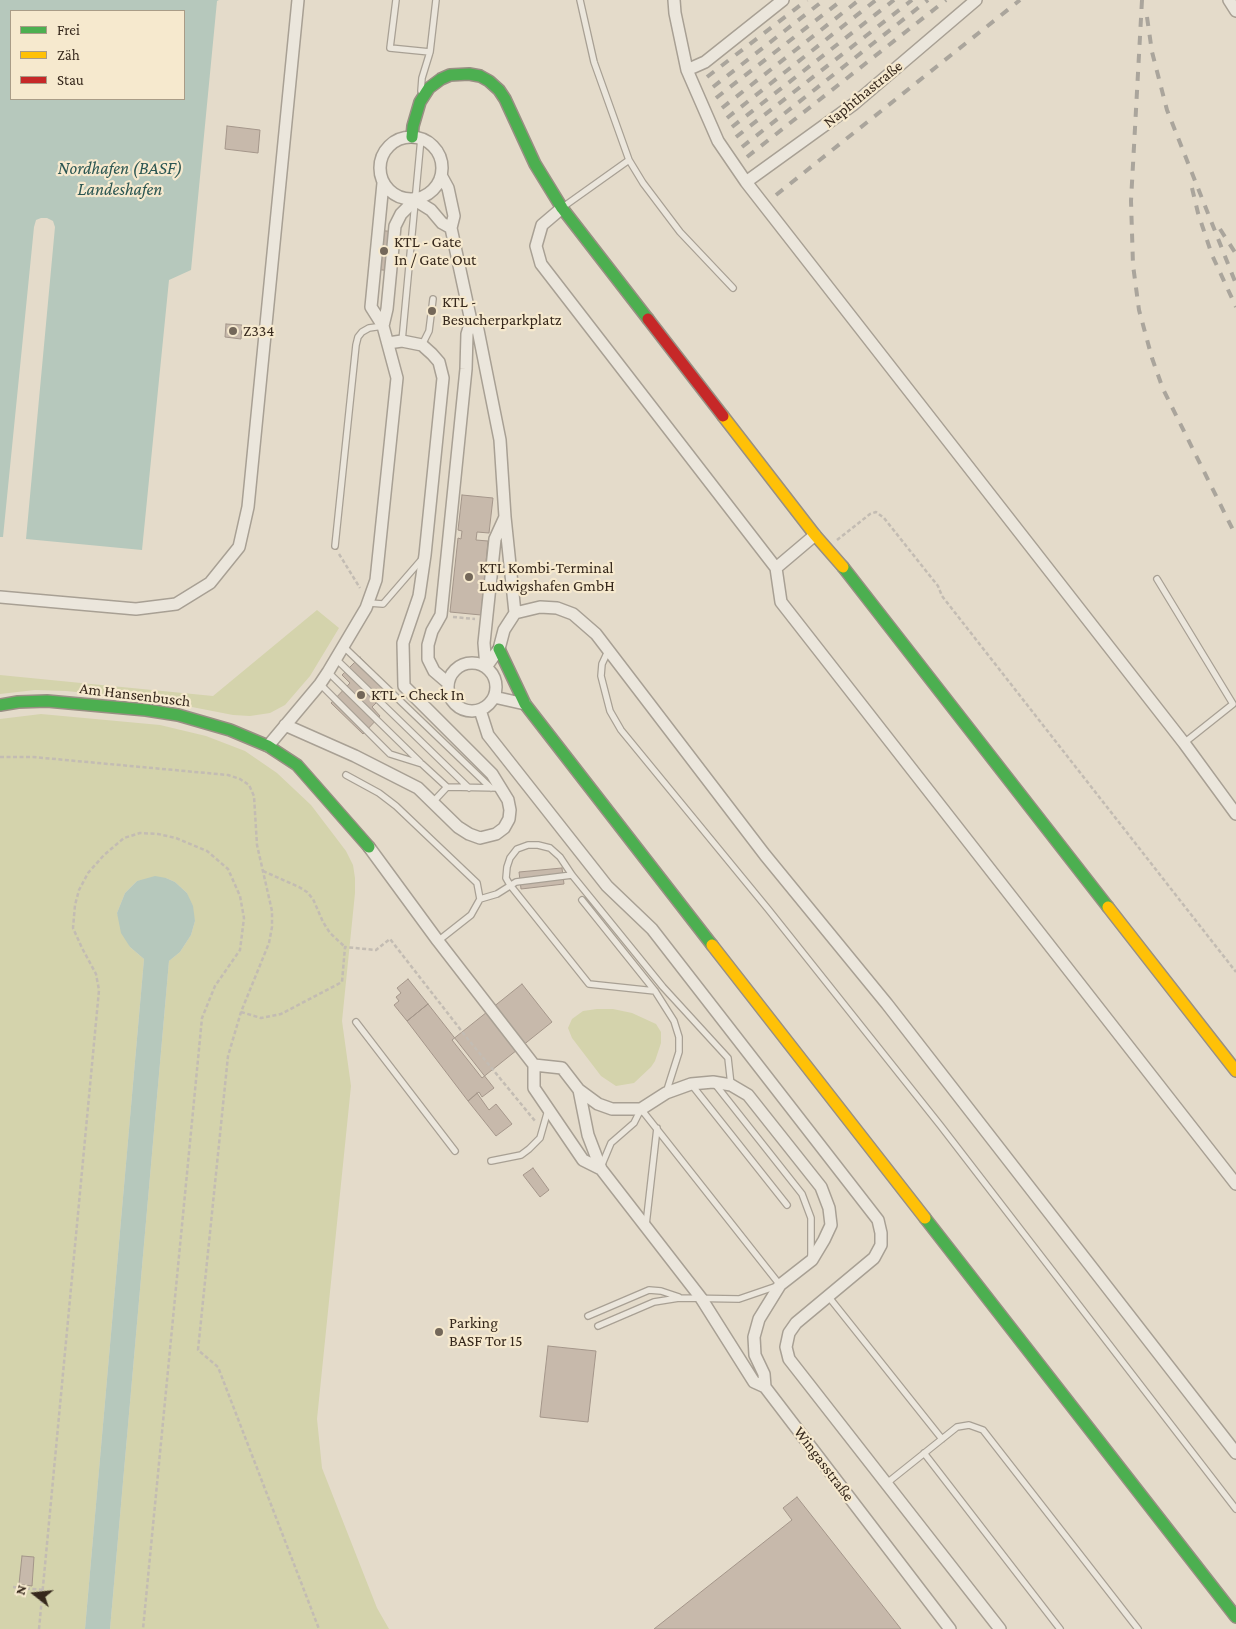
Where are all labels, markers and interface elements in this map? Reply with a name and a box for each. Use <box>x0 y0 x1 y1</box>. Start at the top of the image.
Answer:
legend <box>10 10 185 100</box>
text: Frei <box>57 22 80 38</box>
text: Zäh <box>57 47 80 63</box>
street label: Naphthastraße <box>819 56 907 132</box>
text: Stau <box>57 72 84 88</box>
water label: Nordhafen (BASF) Landeshafen <box>58 157 182 200</box>
place label: KTL - Gate In / Gate Out <box>394 232 476 270</box>
marker: KTL - Gate In / Gate Out <box>378 245 390 257</box>
place label: KTL - Besucherparkplatz <box>442 292 561 330</box>
marker: KTL - Besucherparkplatz <box>426 305 438 317</box>
place label: Z334 <box>243 321 275 341</box>
marker: Z334 <box>227 325 239 337</box>
place label: KTL Kombi-Terminal Ludwigshafen GmbH <box>479 558 615 596</box>
marker: KTL Kombi-Terminal Ludwigshafen GmbH <box>463 571 475 583</box>
street label: Am Hansenbusch <box>78 679 192 711</box>
place label: KTL - Check In <box>371 685 464 705</box>
marker: KTL - Check In <box>355 689 367 701</box>
place label: Parking BASF Tor 15 <box>449 1313 523 1351</box>
marker: Parking BASF Tor 15 <box>433 1326 445 1338</box>
street label: Wingasstraße <box>790 1423 858 1505</box>
north arrow <box>10 1569 60 1619</box>
text: N <box>12 1583 30 1597</box>

